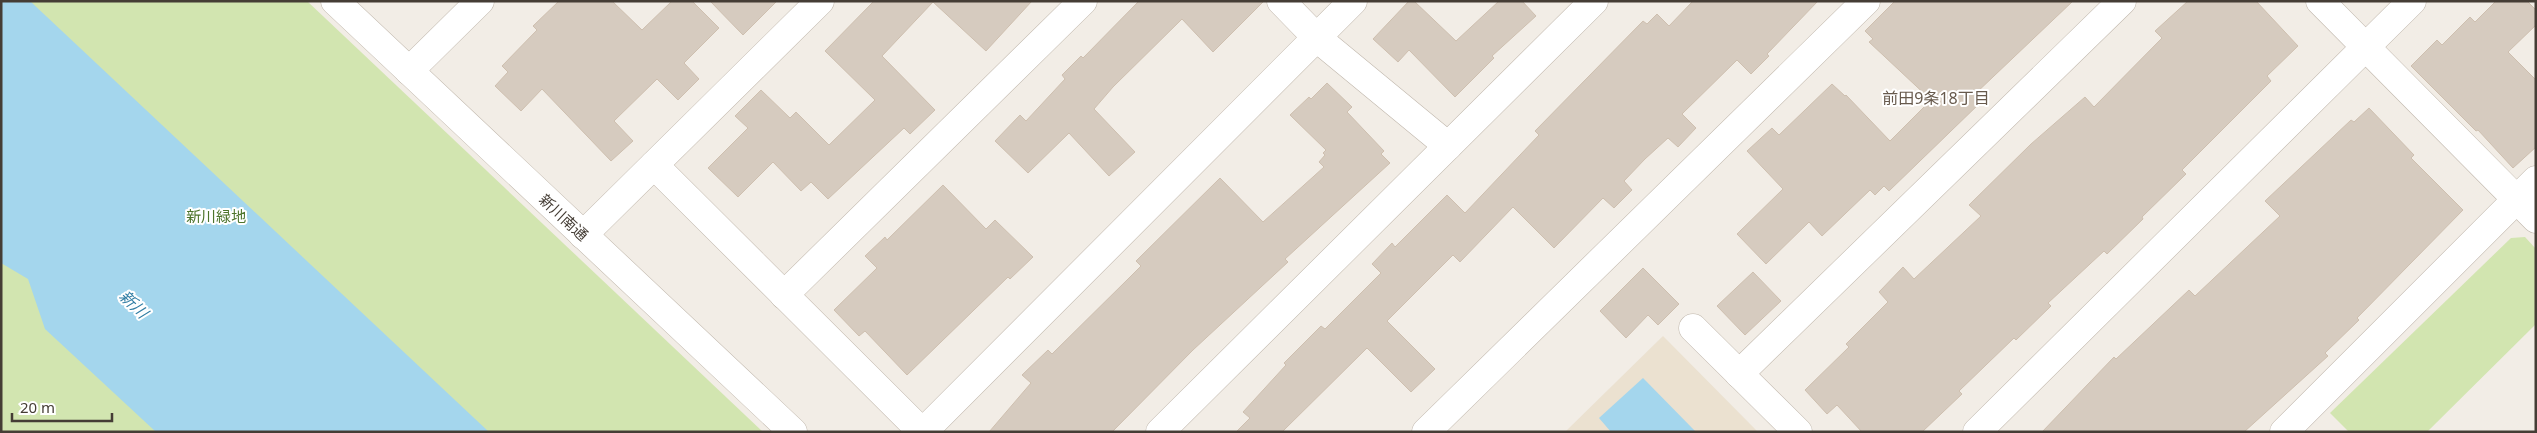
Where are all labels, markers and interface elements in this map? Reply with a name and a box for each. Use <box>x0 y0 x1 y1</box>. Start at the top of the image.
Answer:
district label: 前田9条18丁目 <box>1882 87 1990 109</box>
street label: 新川南通 <box>535 189 593 245</box>
park label: 新川緑地 <box>186 206 246 226</box>
water label: 新川 <box>115 285 155 324</box>
scale bar <box>12 390 112 422</box>
text: 20 m <box>20 397 55 417</box>

